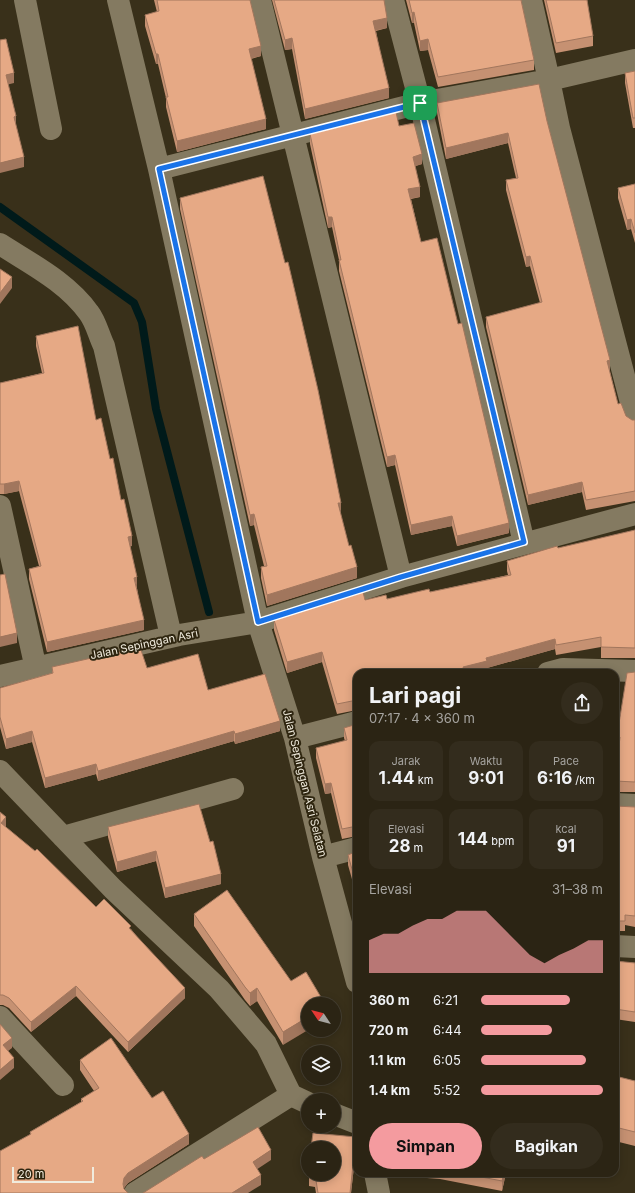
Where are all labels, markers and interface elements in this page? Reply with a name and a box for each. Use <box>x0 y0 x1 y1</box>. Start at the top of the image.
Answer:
pin <box>403 86 437 120</box>
icon: arrive <box>409 92 431 114</box>
street label: Jalan Sepinggan Asri <box>89 626 199 662</box>
text: Lari pagi <box>369 682 461 708</box>
button: share <box>561 682 603 724</box>
street label: Jalan Sepinggan Asri Selatan <box>280 708 330 858</box>
text: 07:17 · 4 × 360 m <box>369 710 475 726</box>
text: Jarak <box>392 754 420 768</box>
text: Waktu <box>470 754 502 768</box>
text: Pace <box>553 754 579 768</box>
text: 1.44 <box>379 768 415 788</box>
text: 9:01 <box>468 768 504 788</box>
text: 6:16 <box>537 768 572 788</box>
text: km <box>415 773 433 787</box>
text: /km <box>572 773 595 787</box>
text: Elevasi <box>388 822 424 836</box>
text: kcal <box>555 822 577 836</box>
text: 144 <box>458 829 488 849</box>
text: bpm <box>488 834 514 848</box>
text: 28 <box>389 836 411 856</box>
text: 91 <box>557 836 575 856</box>
text: m <box>411 841 423 855</box>
text: Elevasi <box>369 881 412 897</box>
text: 31–38 m <box>552 881 603 897</box>
text: 360 m <box>369 992 410 1008</box>
text: 6:21 <box>433 992 458 1008</box>
north arrow <box>301 997 341 1037</box>
map controls <box>301 997 341 1181</box>
text: 720 m <box>369 1022 408 1038</box>
text: 6:44 <box>433 1022 462 1038</box>
button: layers <box>301 1045 341 1085</box>
text: 1.1 km <box>369 1052 406 1068</box>
text: 6:05 <box>433 1052 461 1068</box>
text: 1.4 km <box>369 1082 410 1098</box>
text: 5:52 <box>433 1082 460 1098</box>
button: + <box>301 1093 341 1133</box>
button: Simpan <box>369 1123 482 1169</box>
button: Bagikan <box>490 1123 603 1169</box>
button: − <box>301 1141 341 1181</box>
scale bar <box>12 1165 94 1184</box>
text: 20 m <box>18 1167 44 1181</box>

